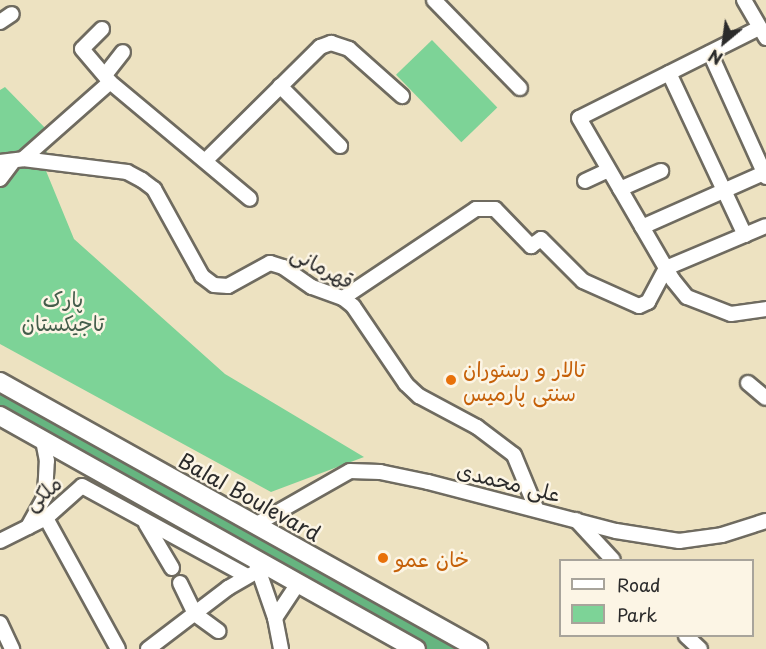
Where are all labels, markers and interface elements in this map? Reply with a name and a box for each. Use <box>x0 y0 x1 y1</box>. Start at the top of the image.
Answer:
north arrow <box>694 12 754 72</box>
text: N <box>704 44 727 71</box>
street label: قهرمانی <box>287 239 359 293</box>
park label: پارک تاجیکستان <box>22 285 104 335</box>
place label: تالار و رستوران سنتی پارمیس <box>463 355 585 405</box>
marker: تالار و رستوران سنتی پارمیس <box>444 373 458 387</box>
street label: Balal Boulevard <box>175 447 325 545</box>
street label: علی محمدی <box>455 456 563 506</box>
street label: ملکی <box>18 469 66 515</box>
place label: خان عمو <box>395 545 469 571</box>
marker: خان عمو <box>376 551 390 565</box>
legend <box>559 559 754 637</box>
text: Road <box>617 571 661 598</box>
text: Park <box>617 601 657 628</box>

